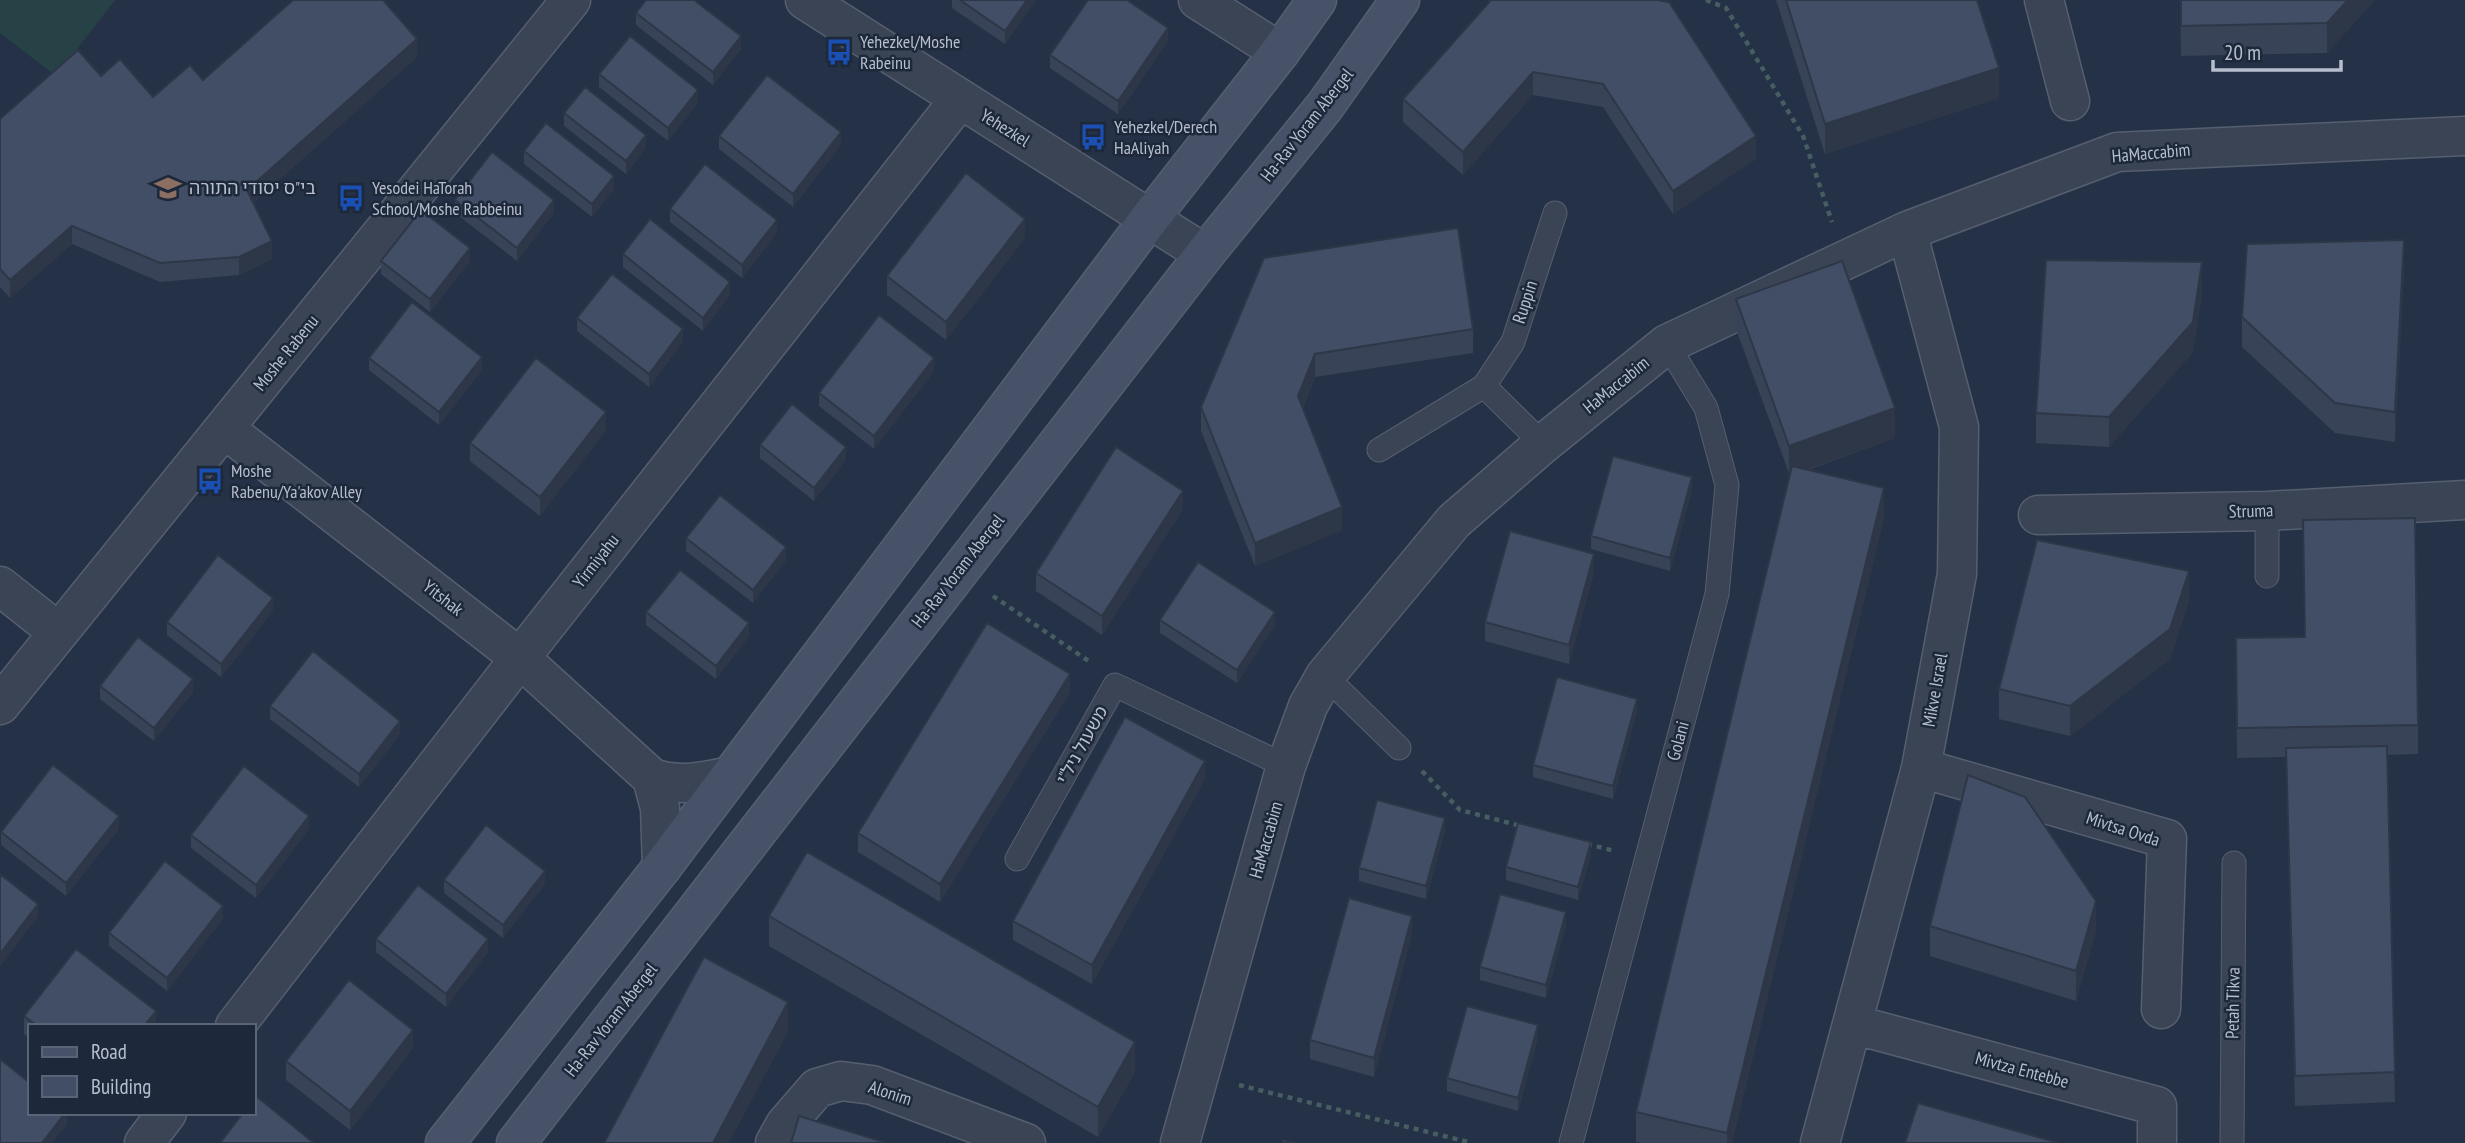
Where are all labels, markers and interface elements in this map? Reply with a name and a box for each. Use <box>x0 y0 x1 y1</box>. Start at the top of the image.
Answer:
scale bar <box>2213 28 2341 72</box>
place label: Yehezkel/Moshe Rabeinu <box>860 30 960 74</box>
bus stop icon: Yehezkel/Moshe Rabeinu <box>824 37 854 67</box>
text: 20 m <box>2224 39 2261 66</box>
street label: Ha-Rav Yoram Abergel <box>1255 63 1359 186</box>
street label: Yehezkel <box>976 103 1035 152</box>
place label: Yehezkel/Derech HaAliyah <box>1114 115 1217 159</box>
bus stop icon: Yehezkel/Derech HaAliyah <box>1078 122 1108 152</box>
street label: HaMaccabim <box>2111 138 2191 167</box>
school or university icon: בי"ס יסודי התורה <box>153 173 183 203</box>
place label: בי"ס יסודי התורה <box>189 176 316 199</box>
place label: Yesodei HaTorah School/Moshe Rabbeinu <box>372 176 522 220</box>
bus stop icon: Yesodei HaTorah School/Moshe Rabbeinu <box>336 183 366 213</box>
street label: Ruppin <box>1507 277 1542 326</box>
street label: Moshe Rabenu <box>248 310 323 395</box>
street label: HaMaccabim <box>1578 351 1653 418</box>
place label: Moshe Rabenu/Ya'akov Alley <box>231 459 362 503</box>
bus stop icon: Moshe Rabenu/Ya'akov Alley <box>195 466 225 496</box>
street label: Struma <box>2228 498 2274 523</box>
street label: Ha-Rav Yoram Abergel <box>906 509 1010 632</box>
street label: Yirmiyahu <box>567 529 624 592</box>
street label: Yitshak <box>418 575 468 621</box>
street label: Mikve Israel <box>1917 650 1952 729</box>
street label: משעול ניל"י <box>1051 701 1113 788</box>
street label: Golani <box>1661 719 1694 763</box>
street label: HaMaccabim <box>1244 799 1287 881</box>
street label: Mivtsa Ovda <box>2083 806 2163 851</box>
street label: Ha-Rav Yoram Abergel <box>559 958 663 1081</box>
street label: Petah Tikva <box>2220 967 2245 1039</box>
legend <box>28 1024 256 1115</box>
text: Road <box>91 1038 127 1065</box>
street label: Mivtza Entebbe <box>1973 1046 2071 1093</box>
text: Building <box>91 1073 151 1100</box>
street label: Alonim <box>866 1075 915 1110</box>

